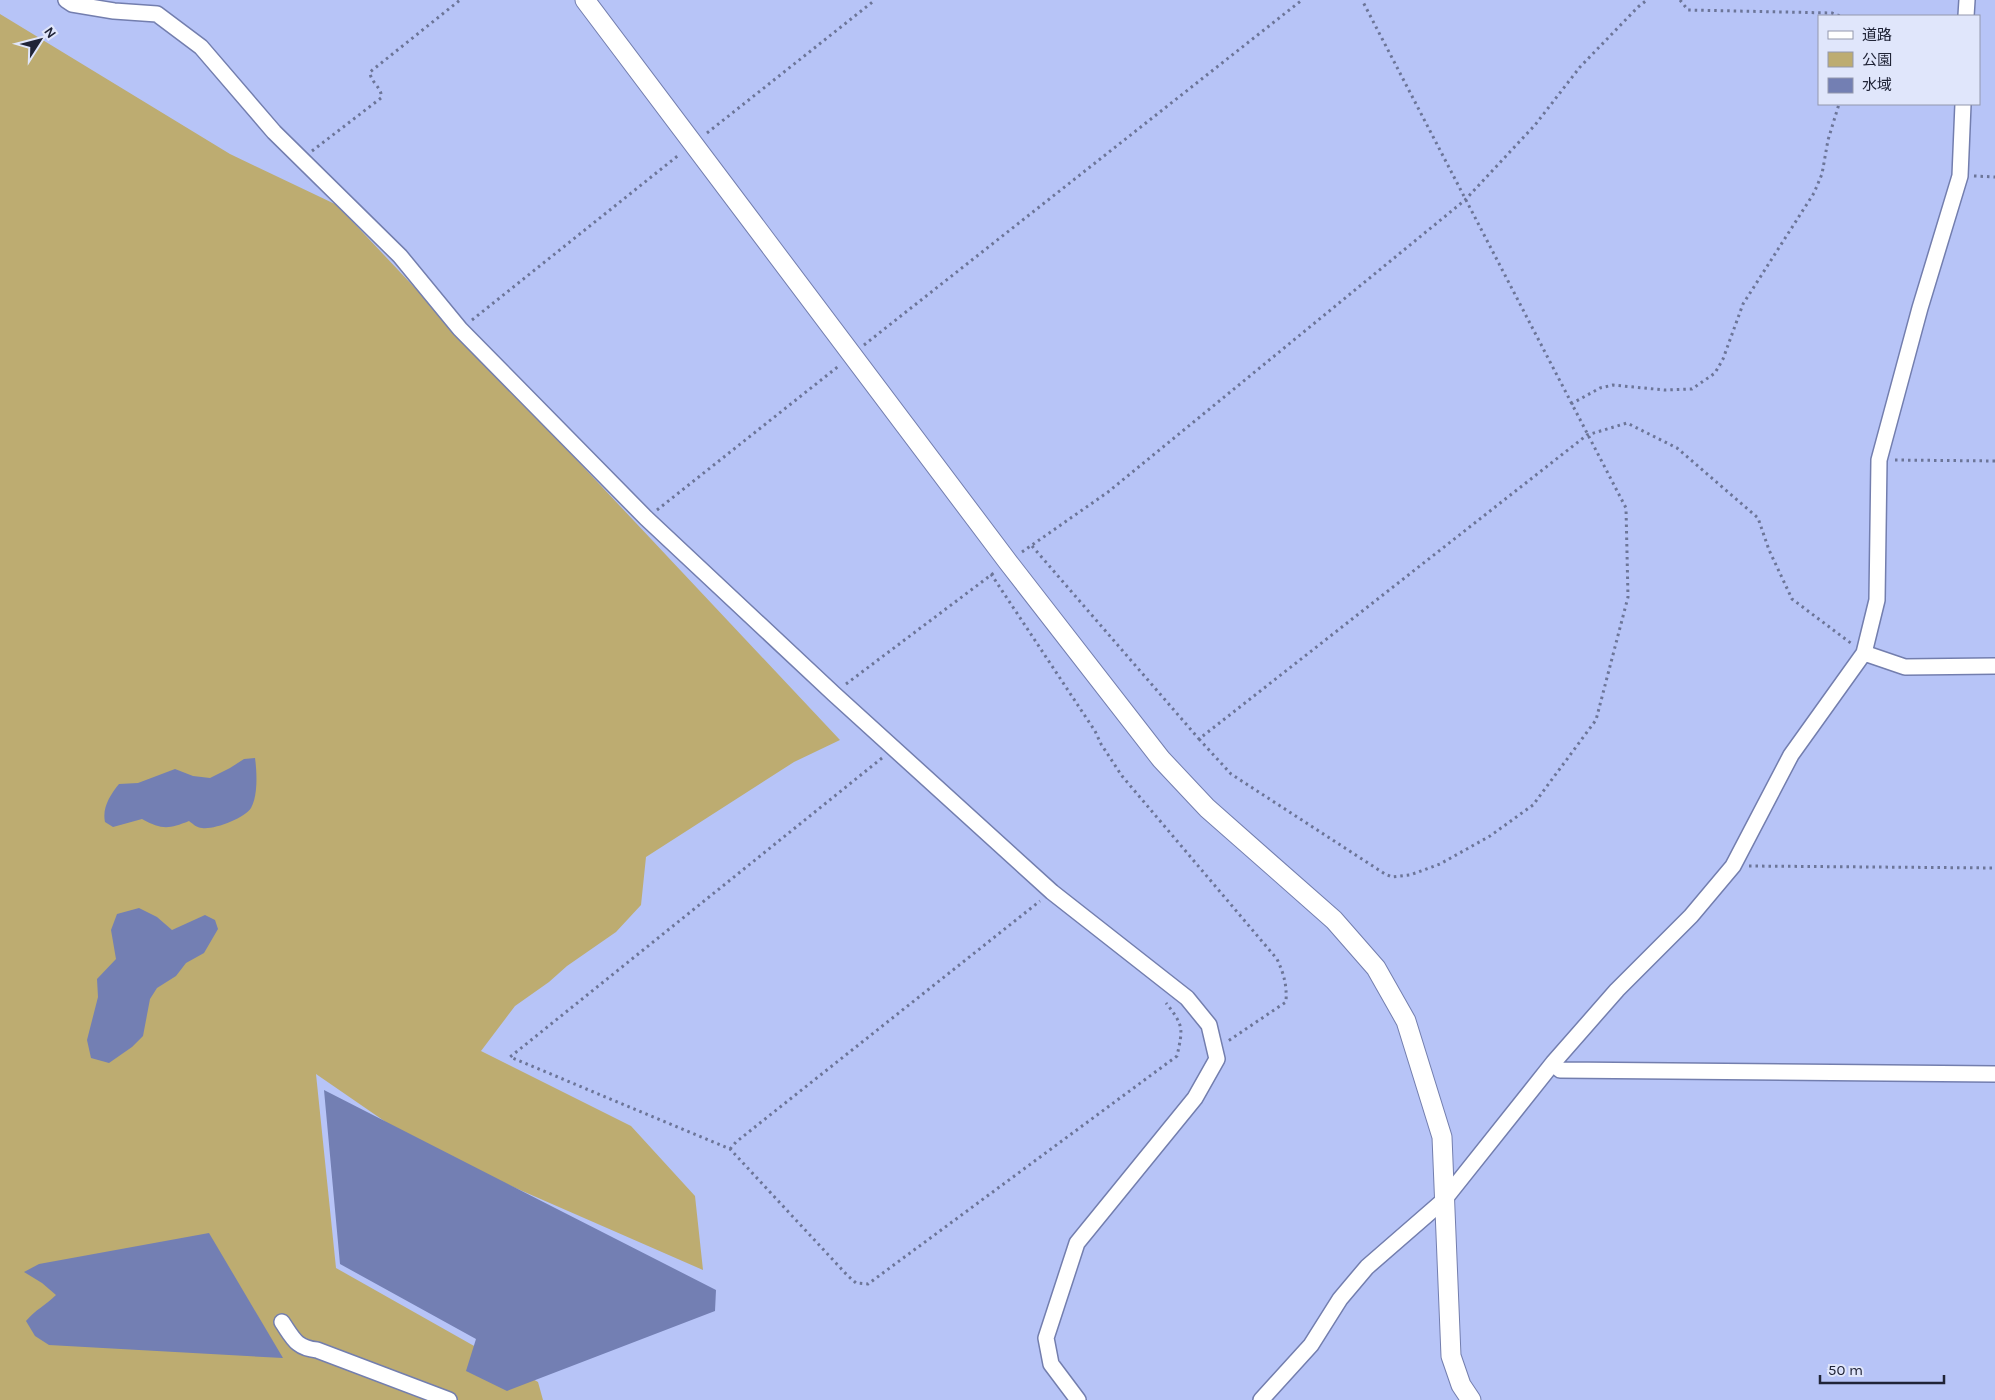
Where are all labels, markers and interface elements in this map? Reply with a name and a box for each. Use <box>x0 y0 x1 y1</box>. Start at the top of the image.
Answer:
north arrow <box>15 15 65 65</box>
legend <box>1818 15 1980 105</box>
text: N <box>40 24 60 42</box>
text: 道路 <box>1862 26 1892 44</box>
text: 公園 <box>1862 51 1892 69</box>
text: 水域 <box>1862 76 1892 94</box>
scale bar <box>1820 1352 1944 1384</box>
text: 50 m <box>1828 1361 1863 1379</box>

